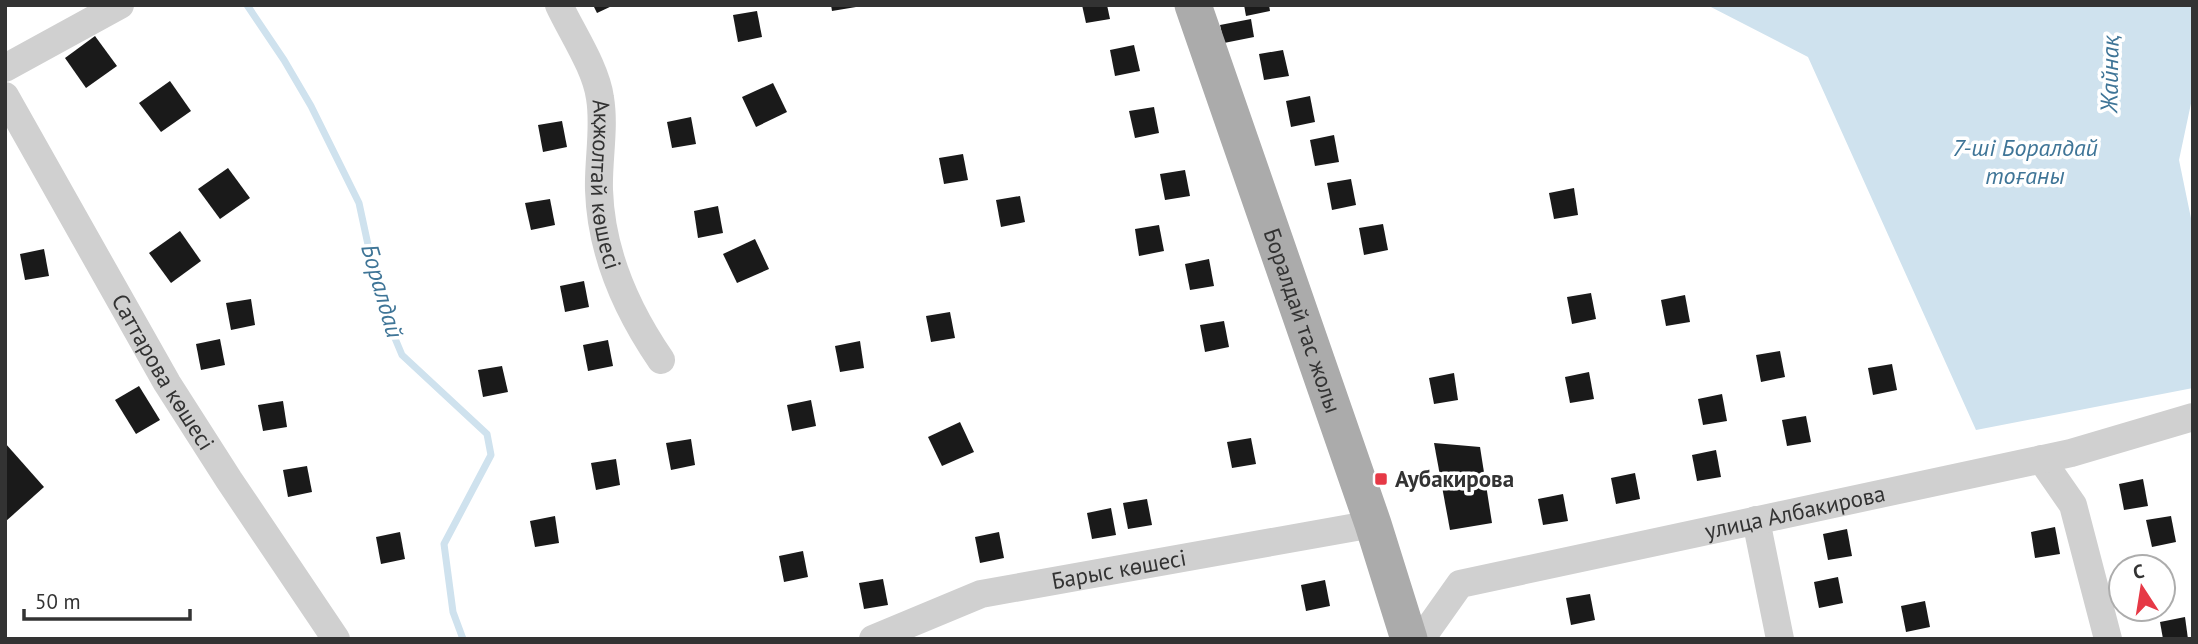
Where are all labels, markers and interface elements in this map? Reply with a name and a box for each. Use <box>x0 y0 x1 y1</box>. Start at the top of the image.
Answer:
water label: Жайнақ <box>2093 34 2126 115</box>
street label: Ақжолтай көшесі <box>585 98 628 273</box>
water label: 7-ші Боралдай тоғаны <box>1952 132 2098 191</box>
street label: Боралдай тас жолы <box>1258 224 1348 417</box>
water label: Боралдай <box>354 240 411 341</box>
street label: Саттарова көшесі <box>106 288 221 455</box>
place label: Аубакирова <box>1395 464 1514 493</box>
marker: Аубакирова <box>1373 471 1389 487</box>
street label: улица Албакирова <box>1702 478 1888 545</box>
street label: Барыс көшесі <box>1049 543 1188 595</box>
north arrow <box>2107 553 2177 623</box>
text: С <box>2131 558 2147 584</box>
scale bar <box>24 578 191 622</box>
text: 50 m <box>35 588 81 615</box>

